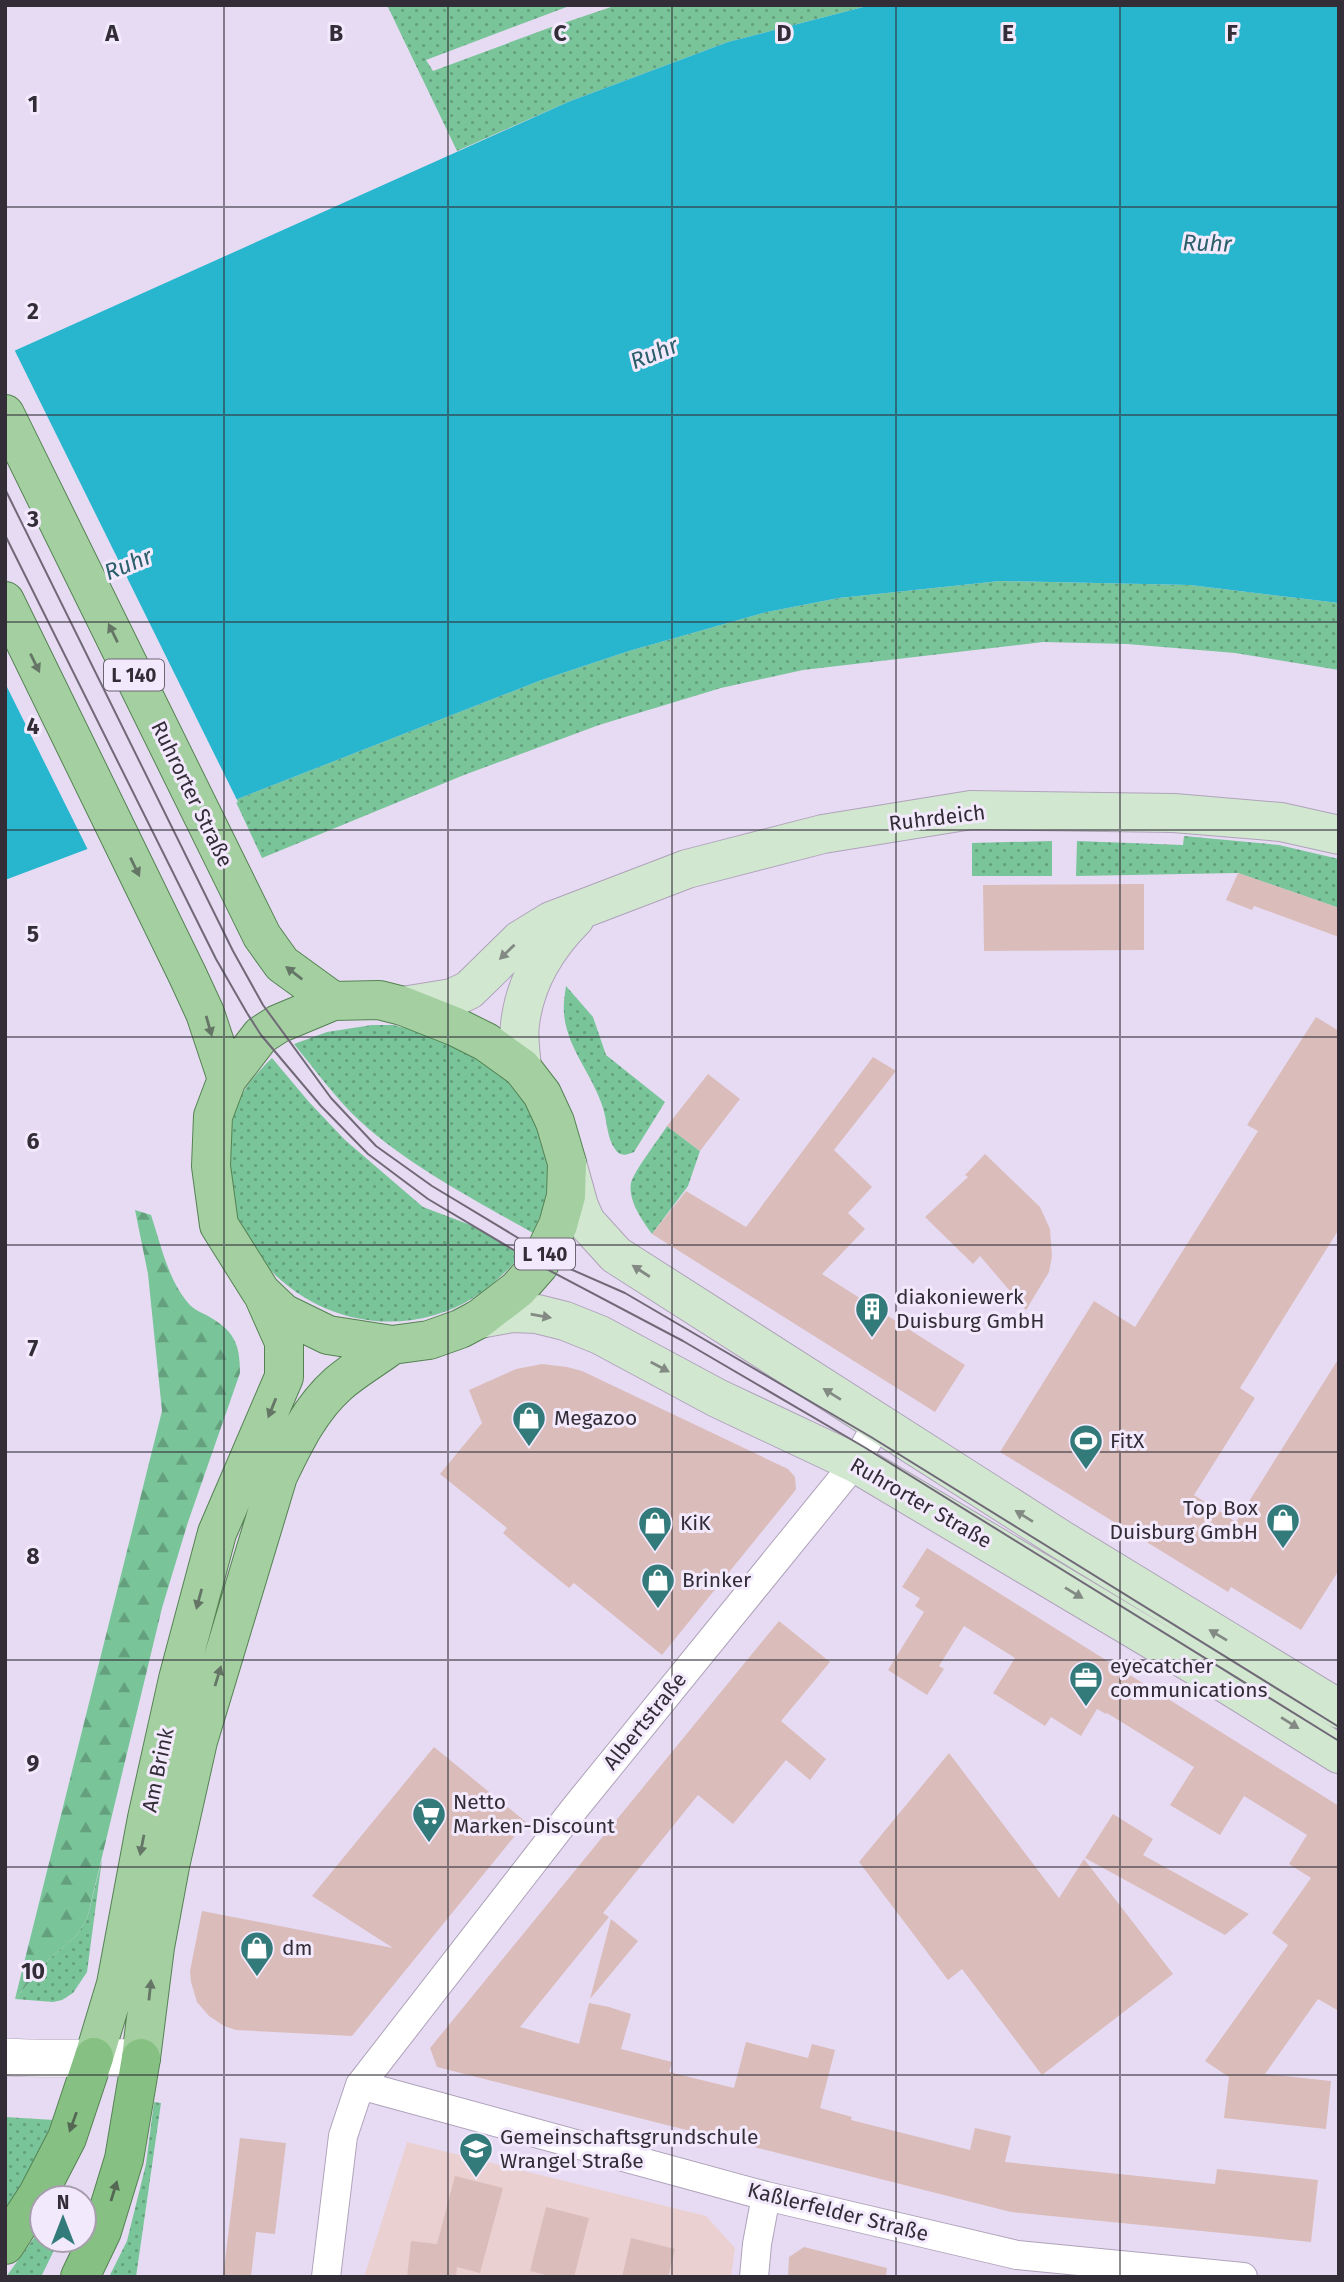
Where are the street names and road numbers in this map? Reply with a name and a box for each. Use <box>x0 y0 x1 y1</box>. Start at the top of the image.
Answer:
road number: L 140 <box>104 660 164 690</box>
street label: Ruhrorter Straße <box>145 717 239 871</box>
street label: Ruhrdeich <box>887 799 987 837</box>
road number: L 140 <box>515 1238 575 1270</box>
street label: Ruhrorter Straße <box>846 1452 996 1554</box>
street label: Albertstraße <box>598 1667 692 1775</box>
street label: Am Brink <box>136 1725 180 1814</box>
street label: Kaßlerfelder Straße <box>745 2177 931 2247</box>

